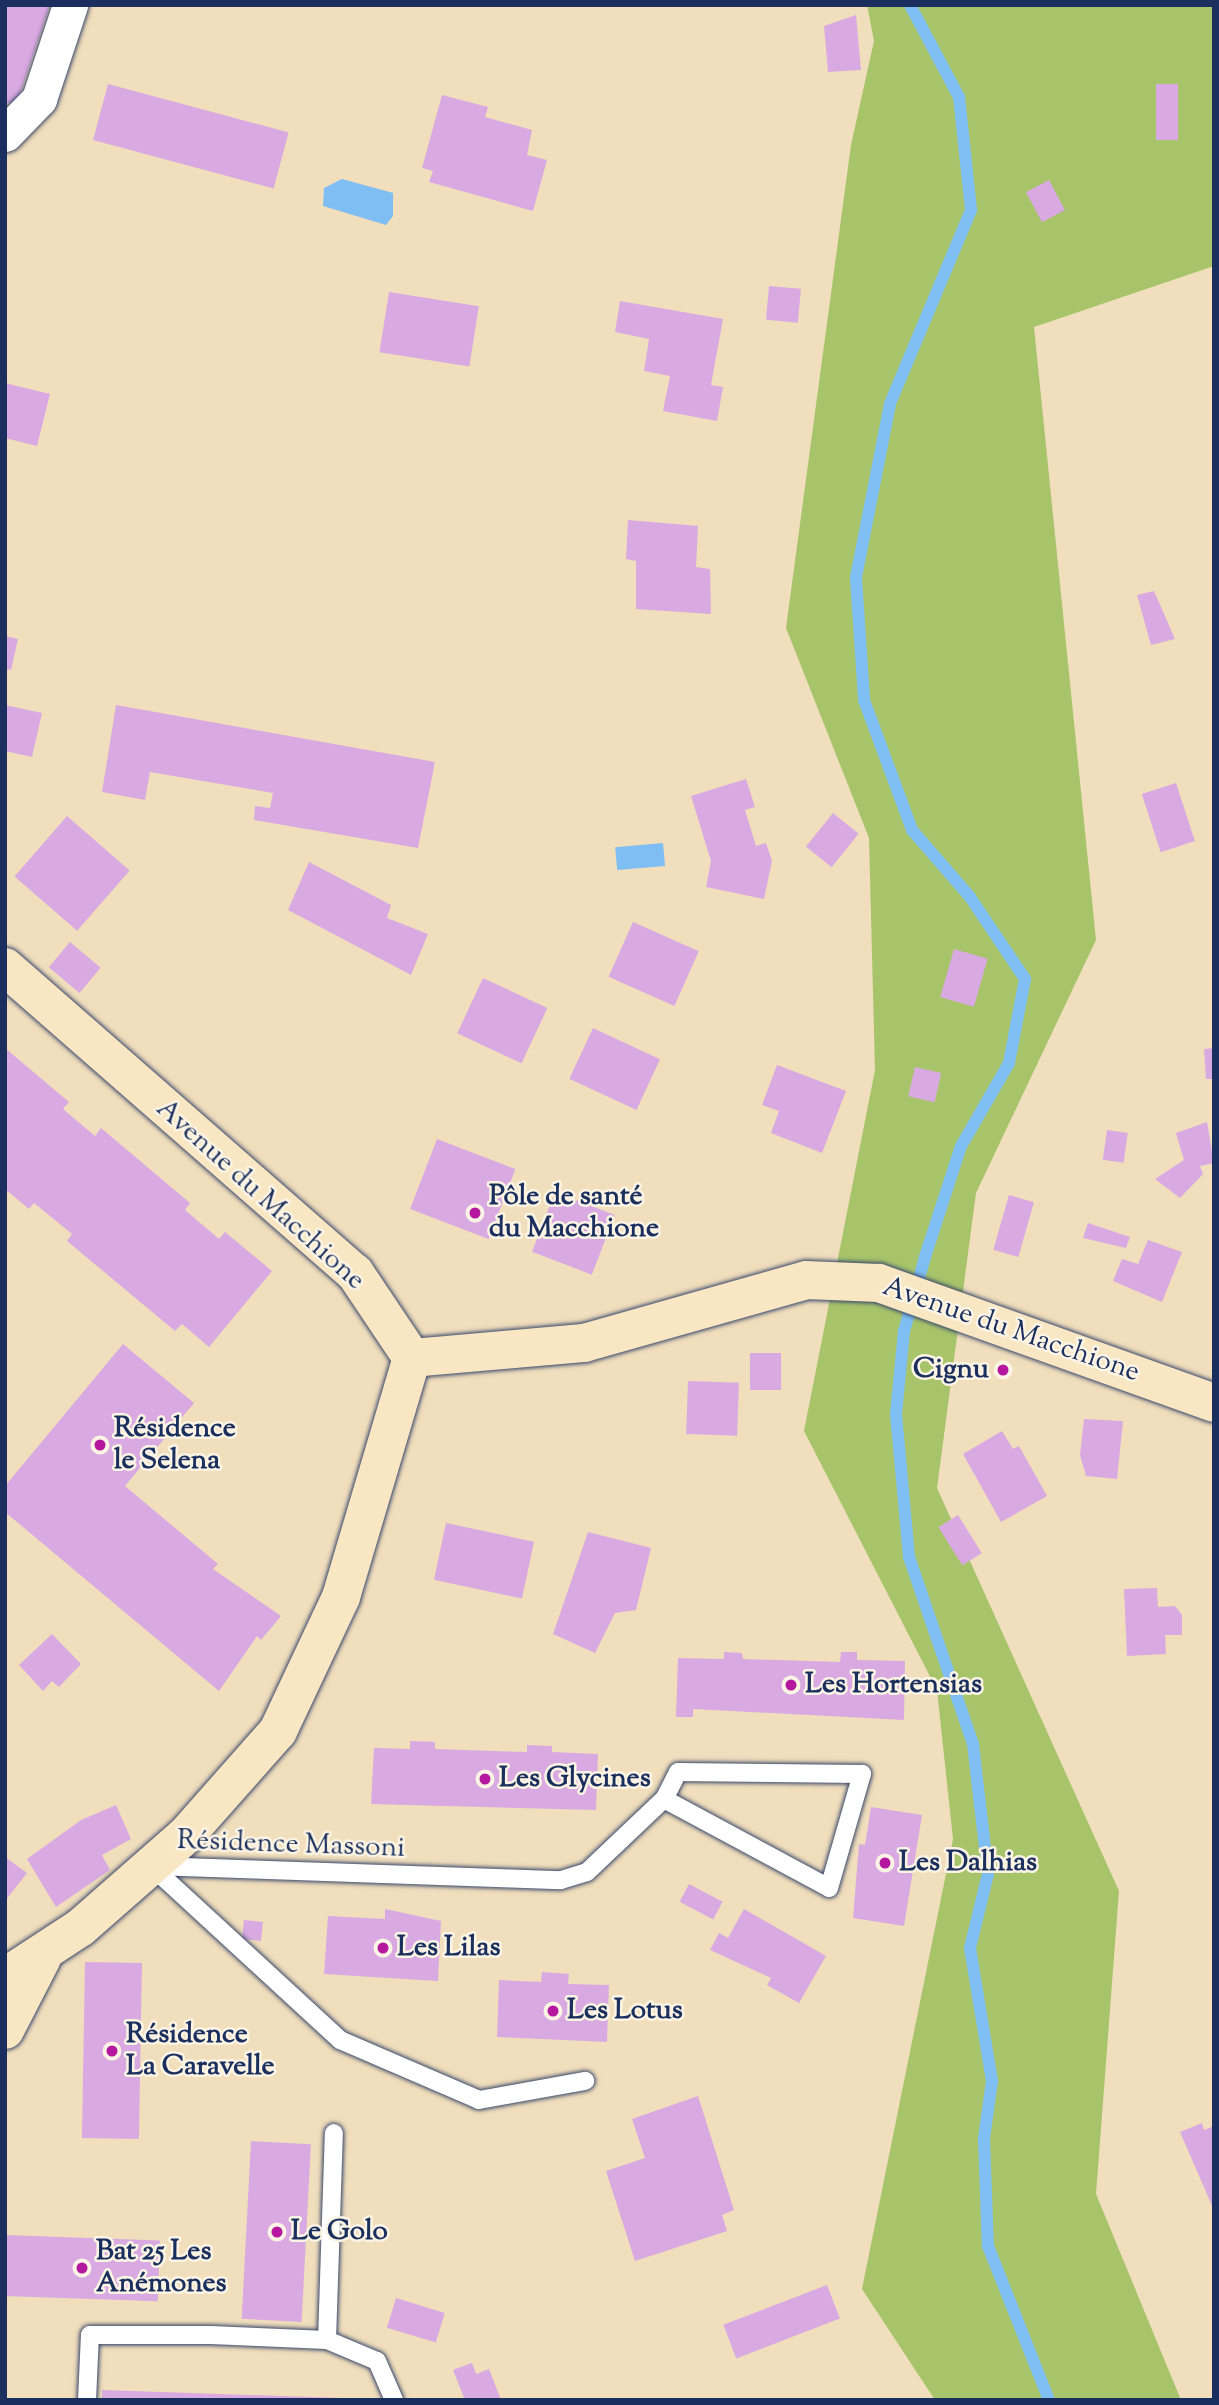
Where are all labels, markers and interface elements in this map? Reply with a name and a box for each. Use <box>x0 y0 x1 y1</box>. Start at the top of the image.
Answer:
street label: Avenue du Macchione <box>149 1092 371 1298</box>
place label: Pôle de santé du Macchione <box>489 1180 659 1246</box>
marker: Pôle de santé du Macchione <box>467 1205 483 1221</box>
street label: Avenue du Macchione <box>878 1270 1144 1390</box>
place label: Cignu <box>913 1353 989 1387</box>
marker: Cignu <box>995 1362 1011 1378</box>
place label: Résidence le Selena <box>114 1412 236 1478</box>
marker: Résidence le Selena <box>92 1437 108 1453</box>
place label: Les Hortensias <box>805 1668 982 1702</box>
marker: Les Hortensias <box>783 1677 799 1693</box>
place label: Les Glycines <box>499 1762 651 1796</box>
marker: Les Glycines <box>477 1771 493 1787</box>
street label: Résidence Massoni <box>176 1824 406 1866</box>
place label: Les Dalhias <box>899 1846 1037 1880</box>
marker: Les Dalhias <box>877 1855 893 1871</box>
place label: Les Lilas <box>397 1931 500 1965</box>
marker: Les Lilas <box>375 1940 391 1956</box>
place label: Les Lotus <box>567 1994 683 2028</box>
marker: Les Lotus <box>545 2003 561 2019</box>
place label: Résidence La Caravelle <box>126 2018 275 2084</box>
marker: Résidence La Caravelle <box>104 2043 120 2059</box>
place label: Le Golo <box>291 2215 388 2249</box>
marker: Le Golo <box>269 2224 285 2240</box>
place label: Bat 25 Les Anémones <box>96 2235 227 2301</box>
marker: Bat 25 Les Anémones <box>74 2260 90 2276</box>

